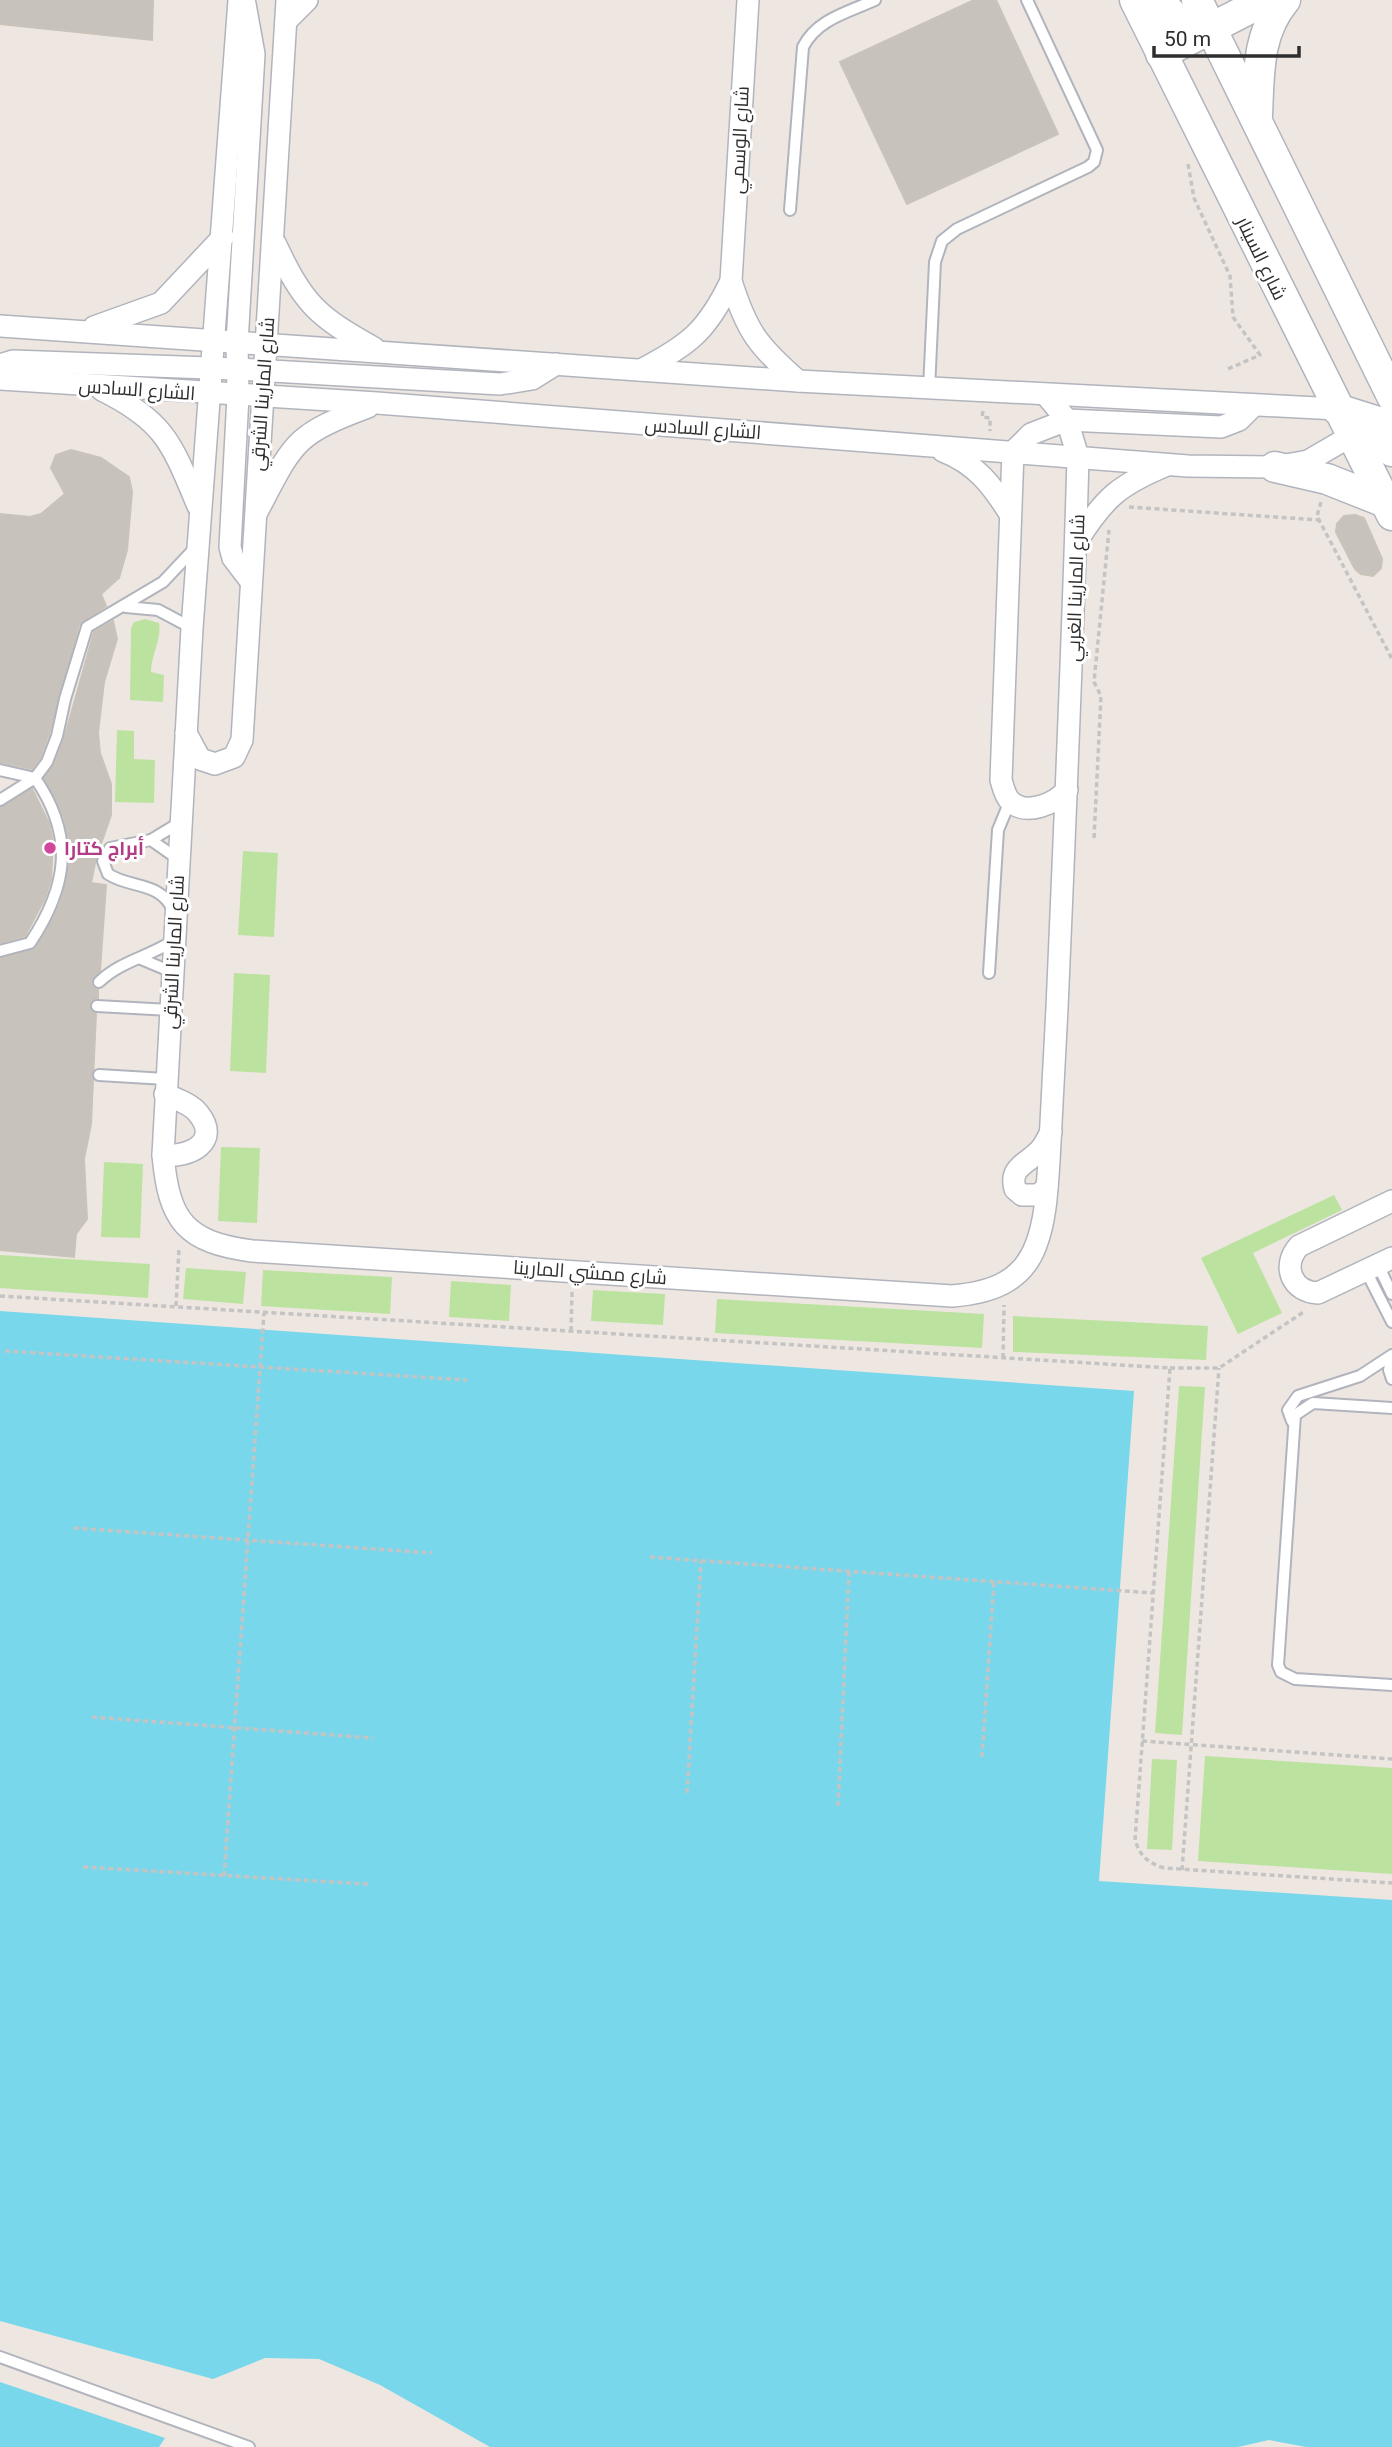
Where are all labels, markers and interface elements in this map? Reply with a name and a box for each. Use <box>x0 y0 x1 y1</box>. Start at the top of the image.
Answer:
scale bar <box>1154 14 1299 58</box>
text: 50 m <box>1164 27 1211 51</box>
street label: شارع الوسمي <box>725 85 757 195</box>
street label: شارع السينار <box>1229 212 1292 305</box>
street label: شارع المارينا الشرقي <box>246 316 282 472</box>
street label: الشارع السادس <box>78 374 196 407</box>
street label: الشارع السادس <box>644 413 762 446</box>
street label: شارع المارينا الغربي <box>1061 514 1093 662</box>
place label: أبراج كتارا <box>64 835 144 862</box>
marker: أبراج كتارا <box>42 840 58 856</box>
street label: شارع المارينا الشرقي <box>158 874 192 1030</box>
street label: شارع ممشي المارينا <box>512 1256 668 1292</box>

